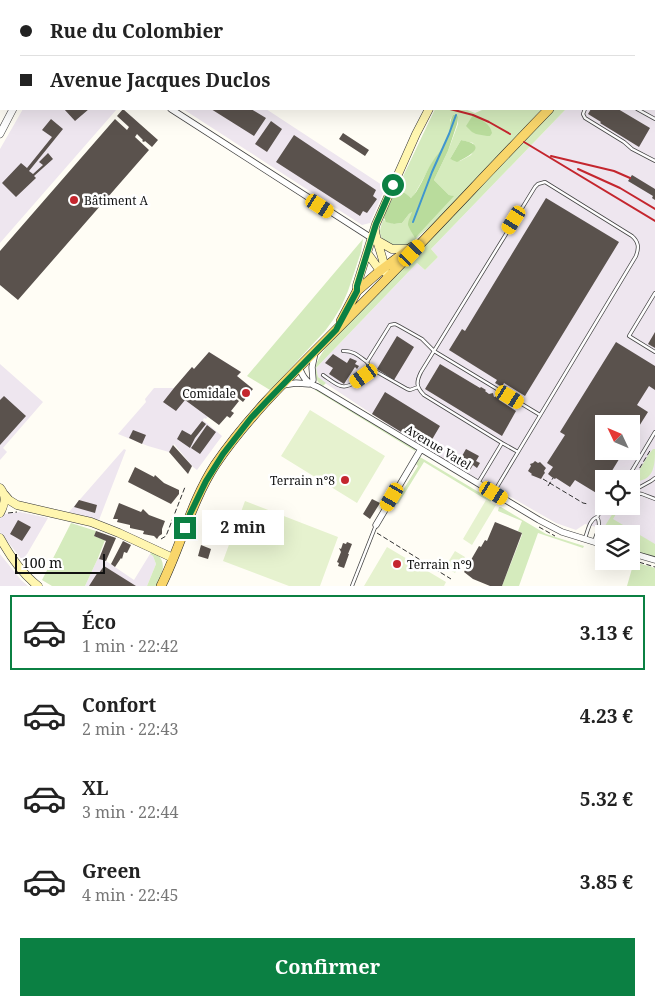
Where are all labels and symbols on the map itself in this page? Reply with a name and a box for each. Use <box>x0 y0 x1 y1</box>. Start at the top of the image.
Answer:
route start <box>382 174 404 196</box>
place label: Bâtiment A <box>84 192 149 209</box>
car <box>303 192 336 220</box>
marker: Bâtiment A <box>68 194 80 206</box>
car <box>499 203 528 237</box>
car <box>396 237 427 269</box>
car <box>347 361 380 391</box>
car <box>493 383 526 411</box>
place label: Comidale <box>182 385 236 402</box>
marker: Comidale <box>240 387 252 399</box>
north arrow <box>595 415 640 460</box>
street label: Avenue Vatel <box>402 421 475 474</box>
place label: Terrain n°8 <box>270 472 335 489</box>
marker: Terrain n°8 <box>339 474 351 486</box>
car <box>477 479 510 507</box>
car <box>378 480 405 514</box>
callout: 2 min <box>202 510 285 546</box>
route end <box>174 517 196 539</box>
scale bar <box>15 551 105 574</box>
place label: Terrain n°9 <box>407 556 472 573</box>
marker: Terrain n°9 <box>391 558 403 570</box>

